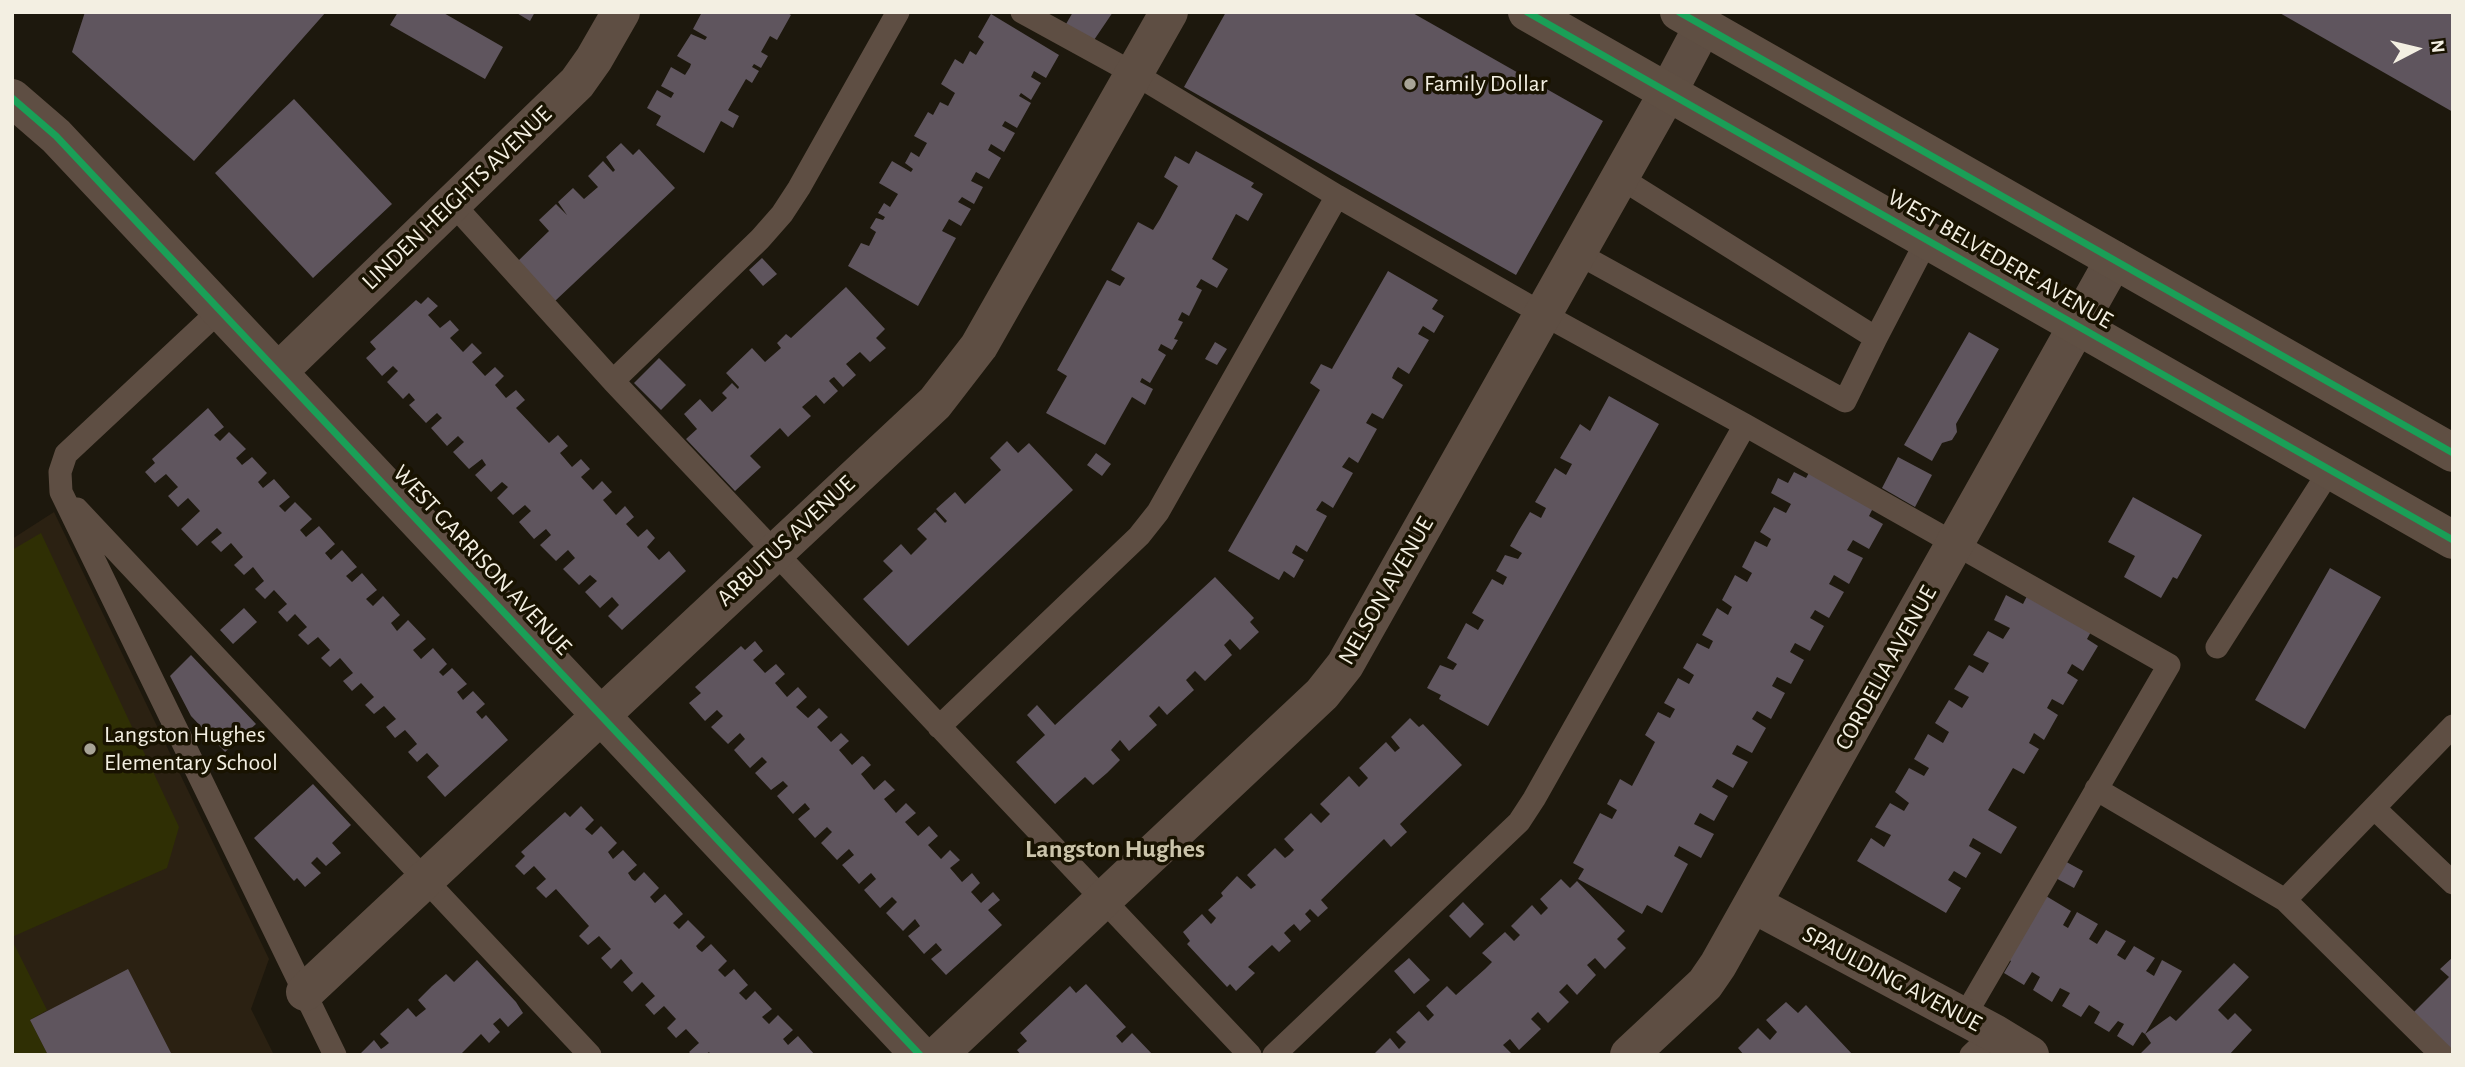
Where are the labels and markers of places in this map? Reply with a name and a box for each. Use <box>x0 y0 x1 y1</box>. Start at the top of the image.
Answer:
place label: Family Dollar <box>1424 70 1547 98</box>
marker: Family Dollar <box>1402 76 1418 92</box>
place label: Langston Hughes Elementary School <box>104 721 278 777</box>
marker: Langston Hughes Elementary School <box>82 741 98 757</box>

